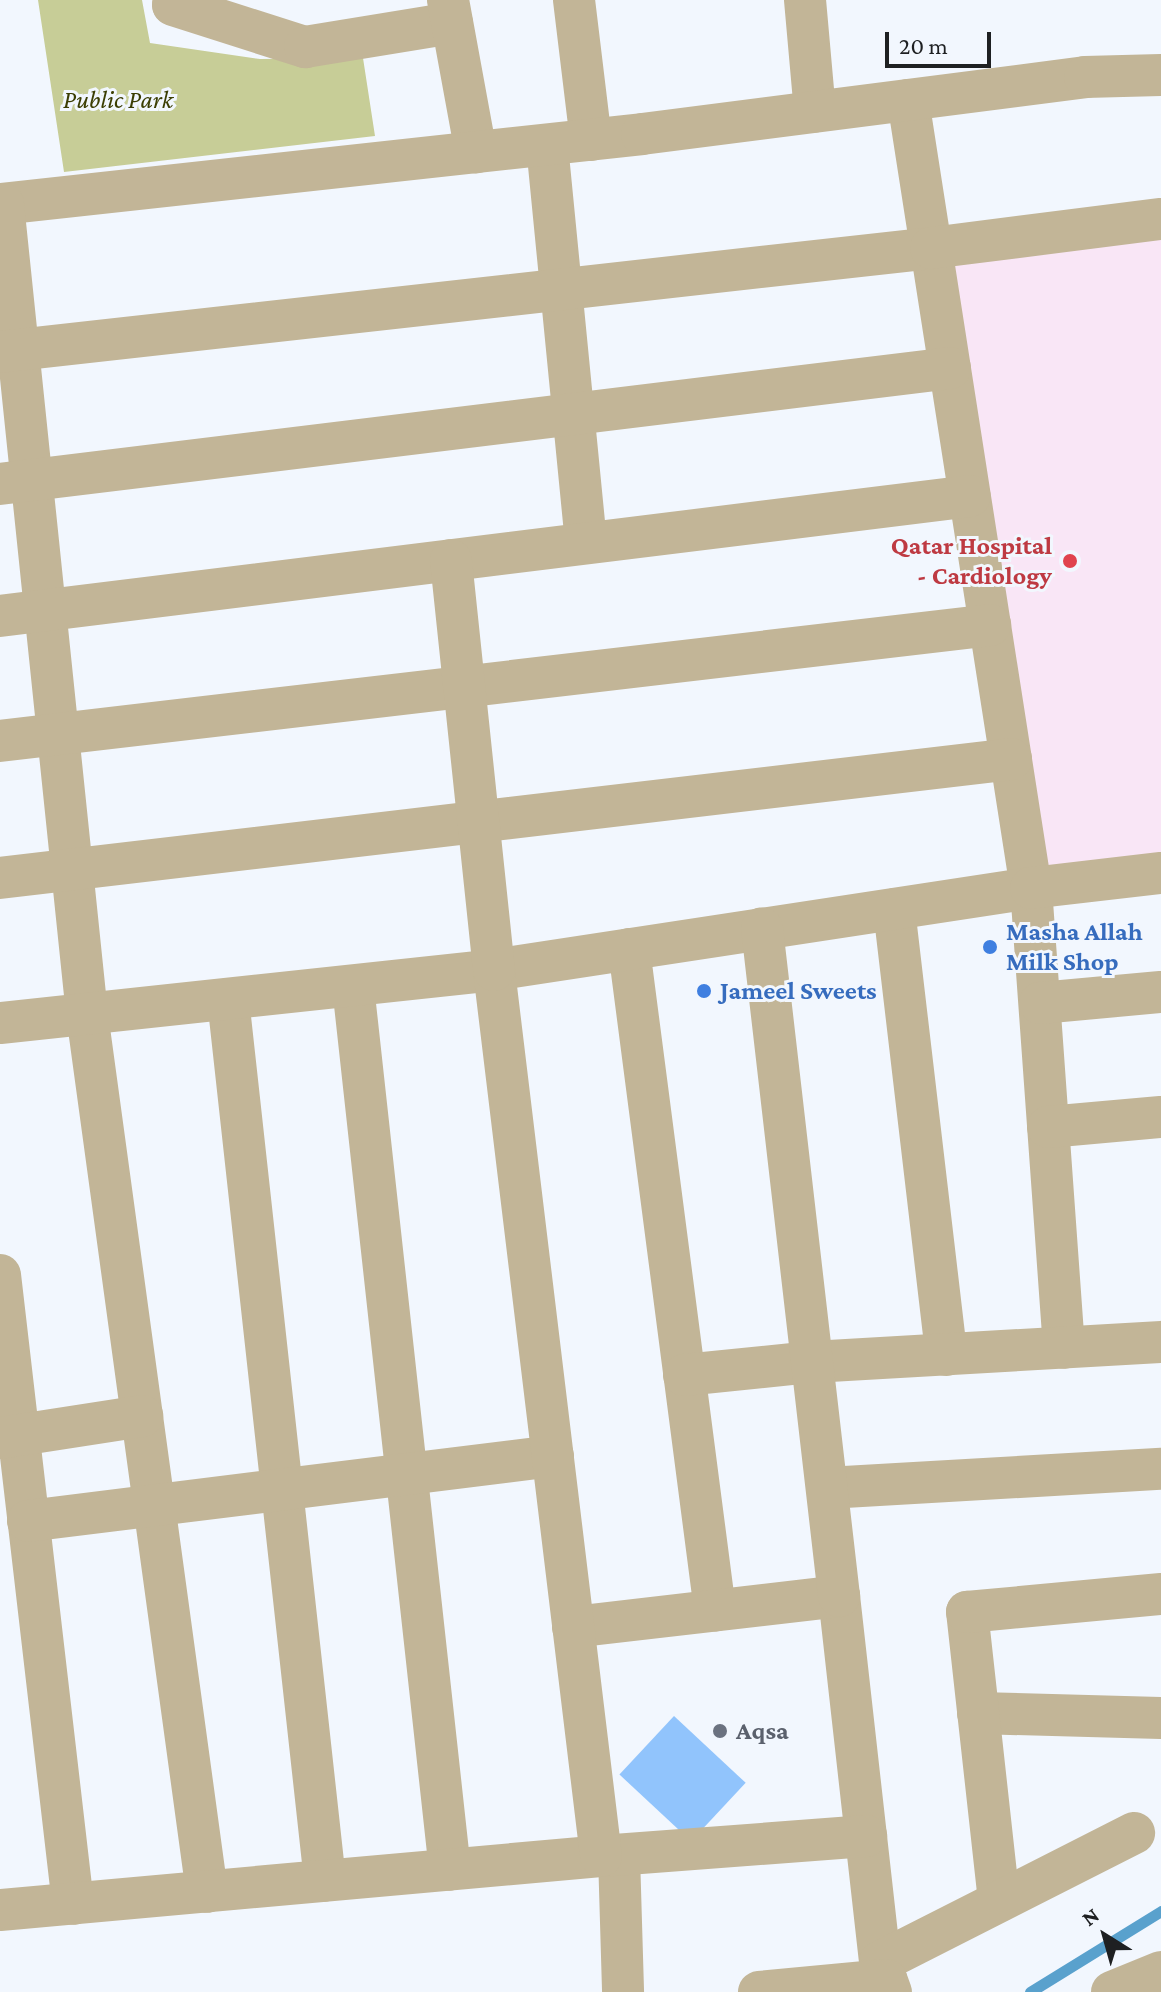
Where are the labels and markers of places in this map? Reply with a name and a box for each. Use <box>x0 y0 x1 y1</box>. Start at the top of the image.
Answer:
place label: Qatar Hospital - Cardiology <box>891 530 1052 592</box>
marker: Qatar Hospital - Cardiology <box>1059 550 1081 572</box>
place label: Masha Allah Milk Shop <box>1006 916 1143 978</box>
marker: Masha Allah Milk Shop <box>981 938 999 956</box>
place label: Jameel Sweets <box>720 975 877 1007</box>
marker: Jameel Sweets <box>695 982 713 1000</box>
place label: Aqsa <box>736 1715 789 1747</box>
marker: Aqsa <box>711 1722 729 1740</box>

